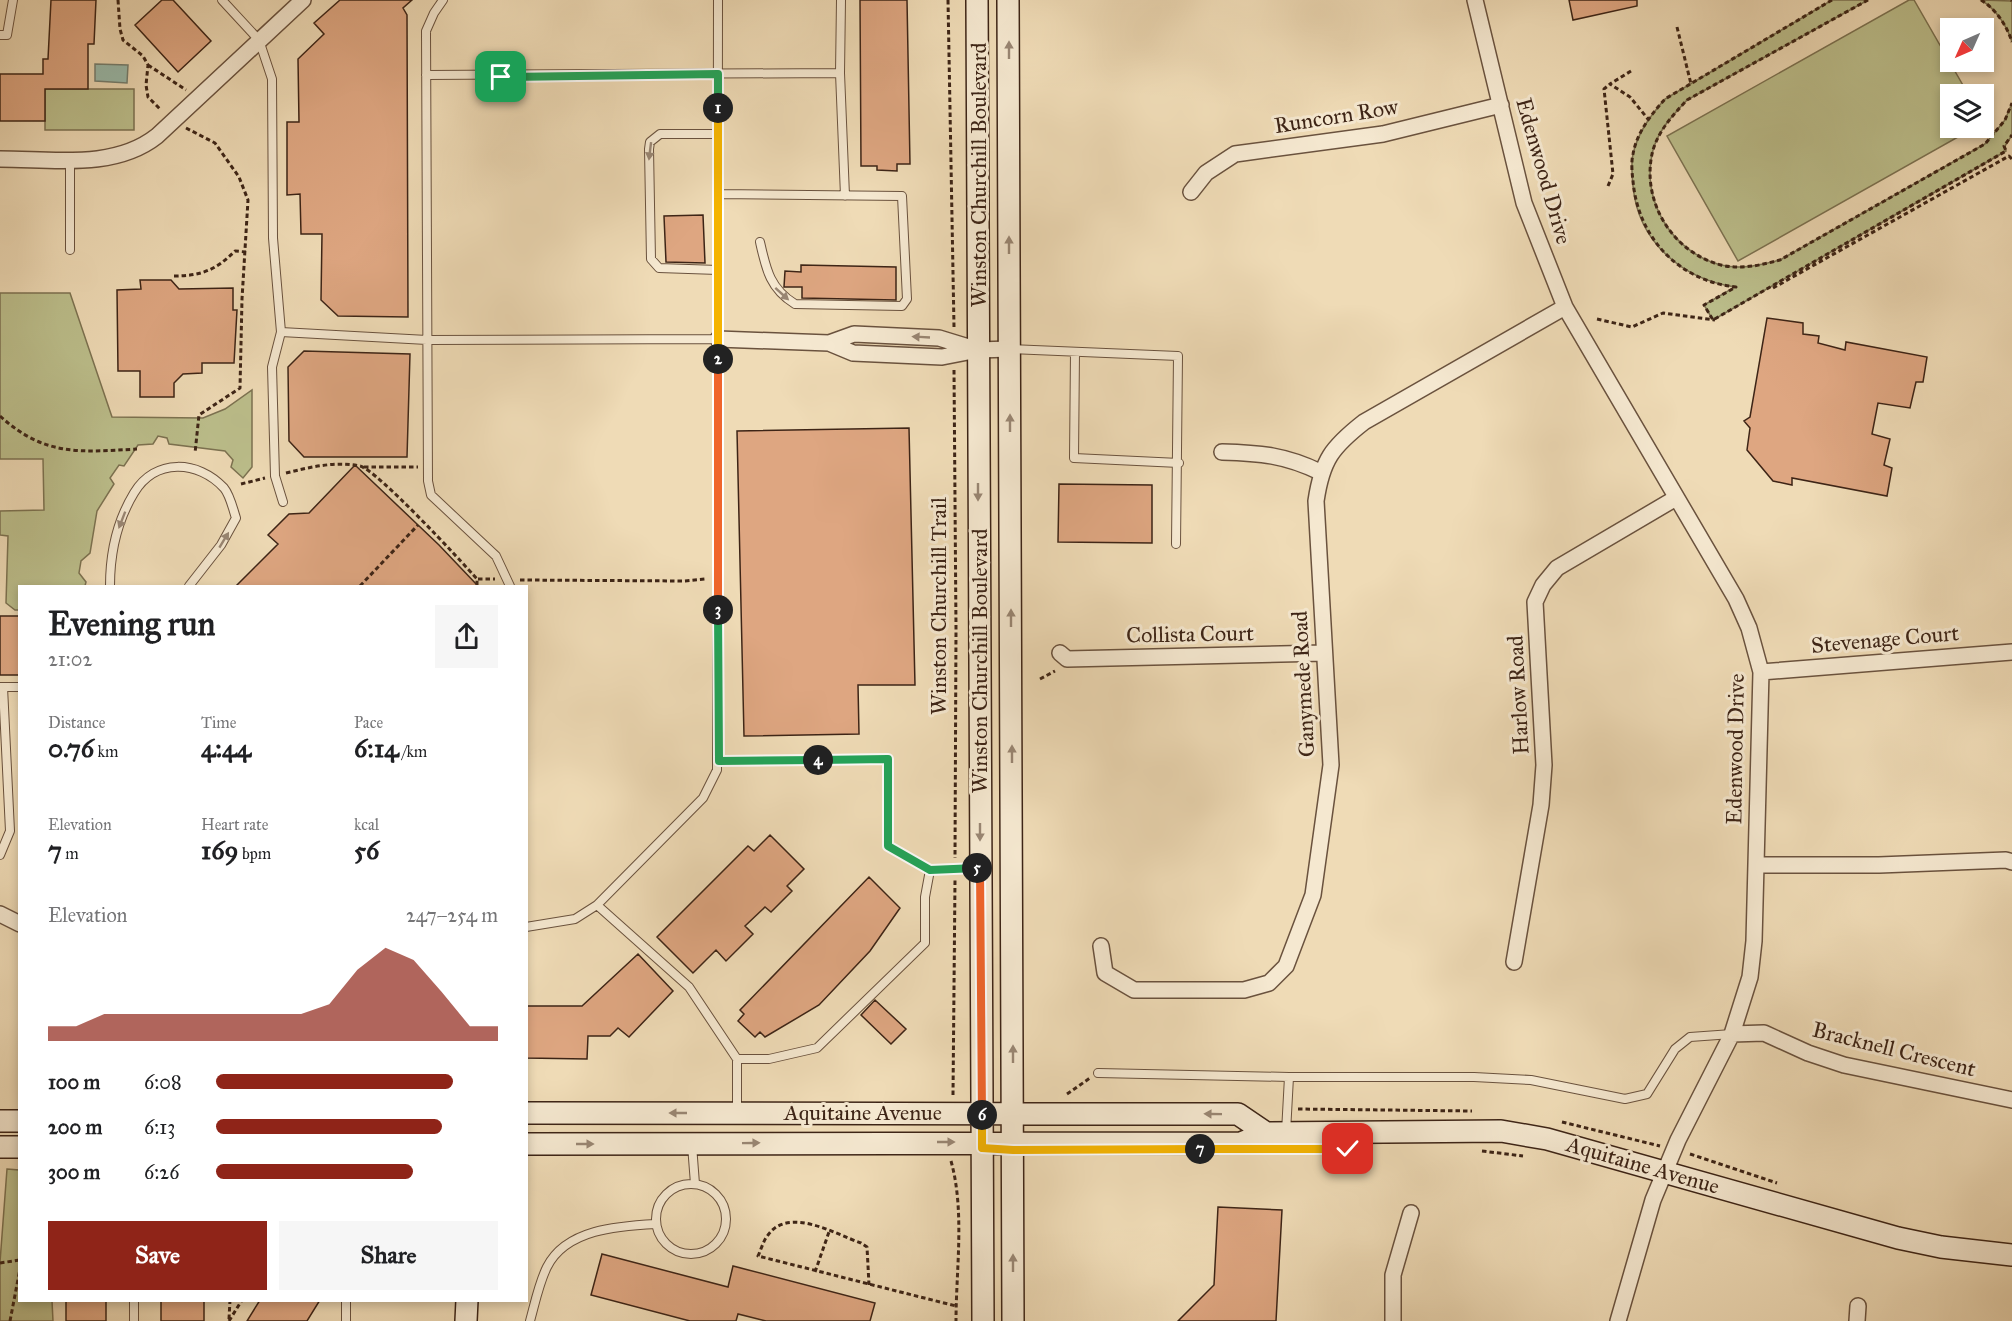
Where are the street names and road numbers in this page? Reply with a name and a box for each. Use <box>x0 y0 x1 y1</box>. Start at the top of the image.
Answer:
street label: Winston Churchill Boulevard <box>965 42 992 308</box>
street label: Runcorn Row <box>1272 93 1400 139</box>
street label: Edenwood Drive <box>1510 95 1578 247</box>
street label: Winston Churchill Trail <box>925 497 952 715</box>
street label: Winston Churchill Boulevard <box>966 528 993 794</box>
street label: Ganymede Road <box>1286 610 1320 758</box>
street label: Collista Court <box>1126 619 1254 649</box>
street label: Stevenage Court <box>1810 619 1960 659</box>
street label: Harlow Road <box>1501 635 1535 755</box>
street label: Edenwood Drive <box>1720 673 1750 825</box>
street label: Bracknell Crescent <box>1809 1016 1979 1082</box>
street label: Aquitaine Avenue <box>783 1099 942 1126</box>
street label: Aquitaine Avenue <box>1562 1130 1723 1200</box>

